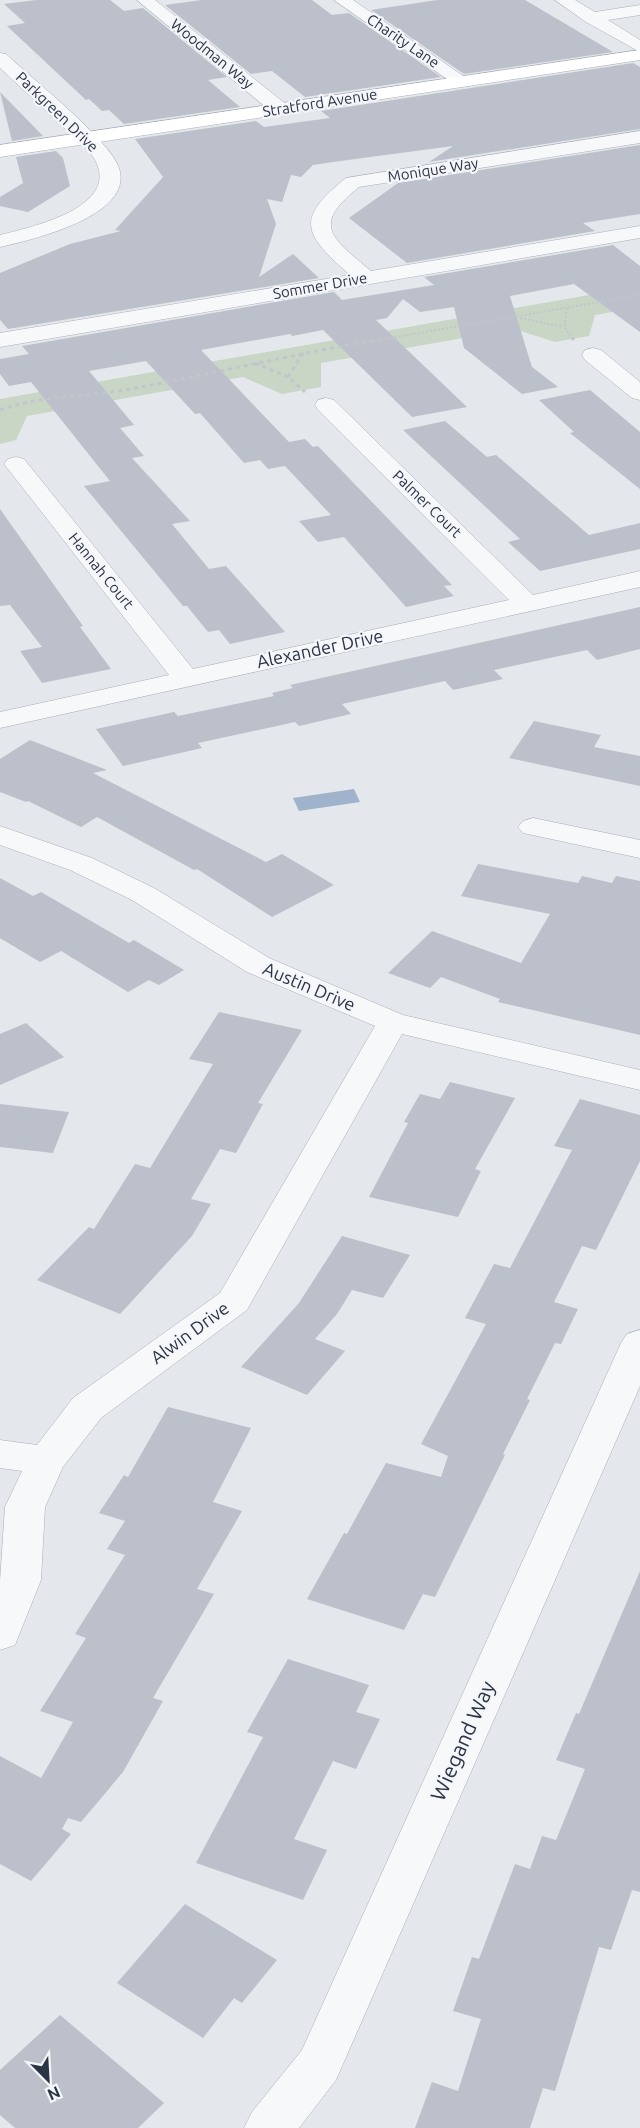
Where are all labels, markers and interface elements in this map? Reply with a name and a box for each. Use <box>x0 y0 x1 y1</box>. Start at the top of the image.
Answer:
street label: Charity Lane <box>364 10 443 71</box>
street label: Woodman Way <box>168 15 257 92</box>
street label: Parkgreen Drive <box>13 68 102 155</box>
street label: Stratford Avenue <box>261 85 378 120</box>
street label: Monique Way <box>386 154 479 185</box>
street label: Sommer Drive <box>271 269 368 302</box>
street label: Palmer Court <box>389 467 465 541</box>
street label: Hannah Court <box>65 529 137 612</box>
street label: Alexander Drive <box>255 625 385 671</box>
street label: Austin Drive <box>260 958 358 1014</box>
street label: Alwin Drive <box>146 1297 232 1367</box>
street label: Wiegand Way <box>425 1677 499 1804</box>
north arrow <box>18 2050 78 2110</box>
text: N <box>45 2083 63 2104</box>

